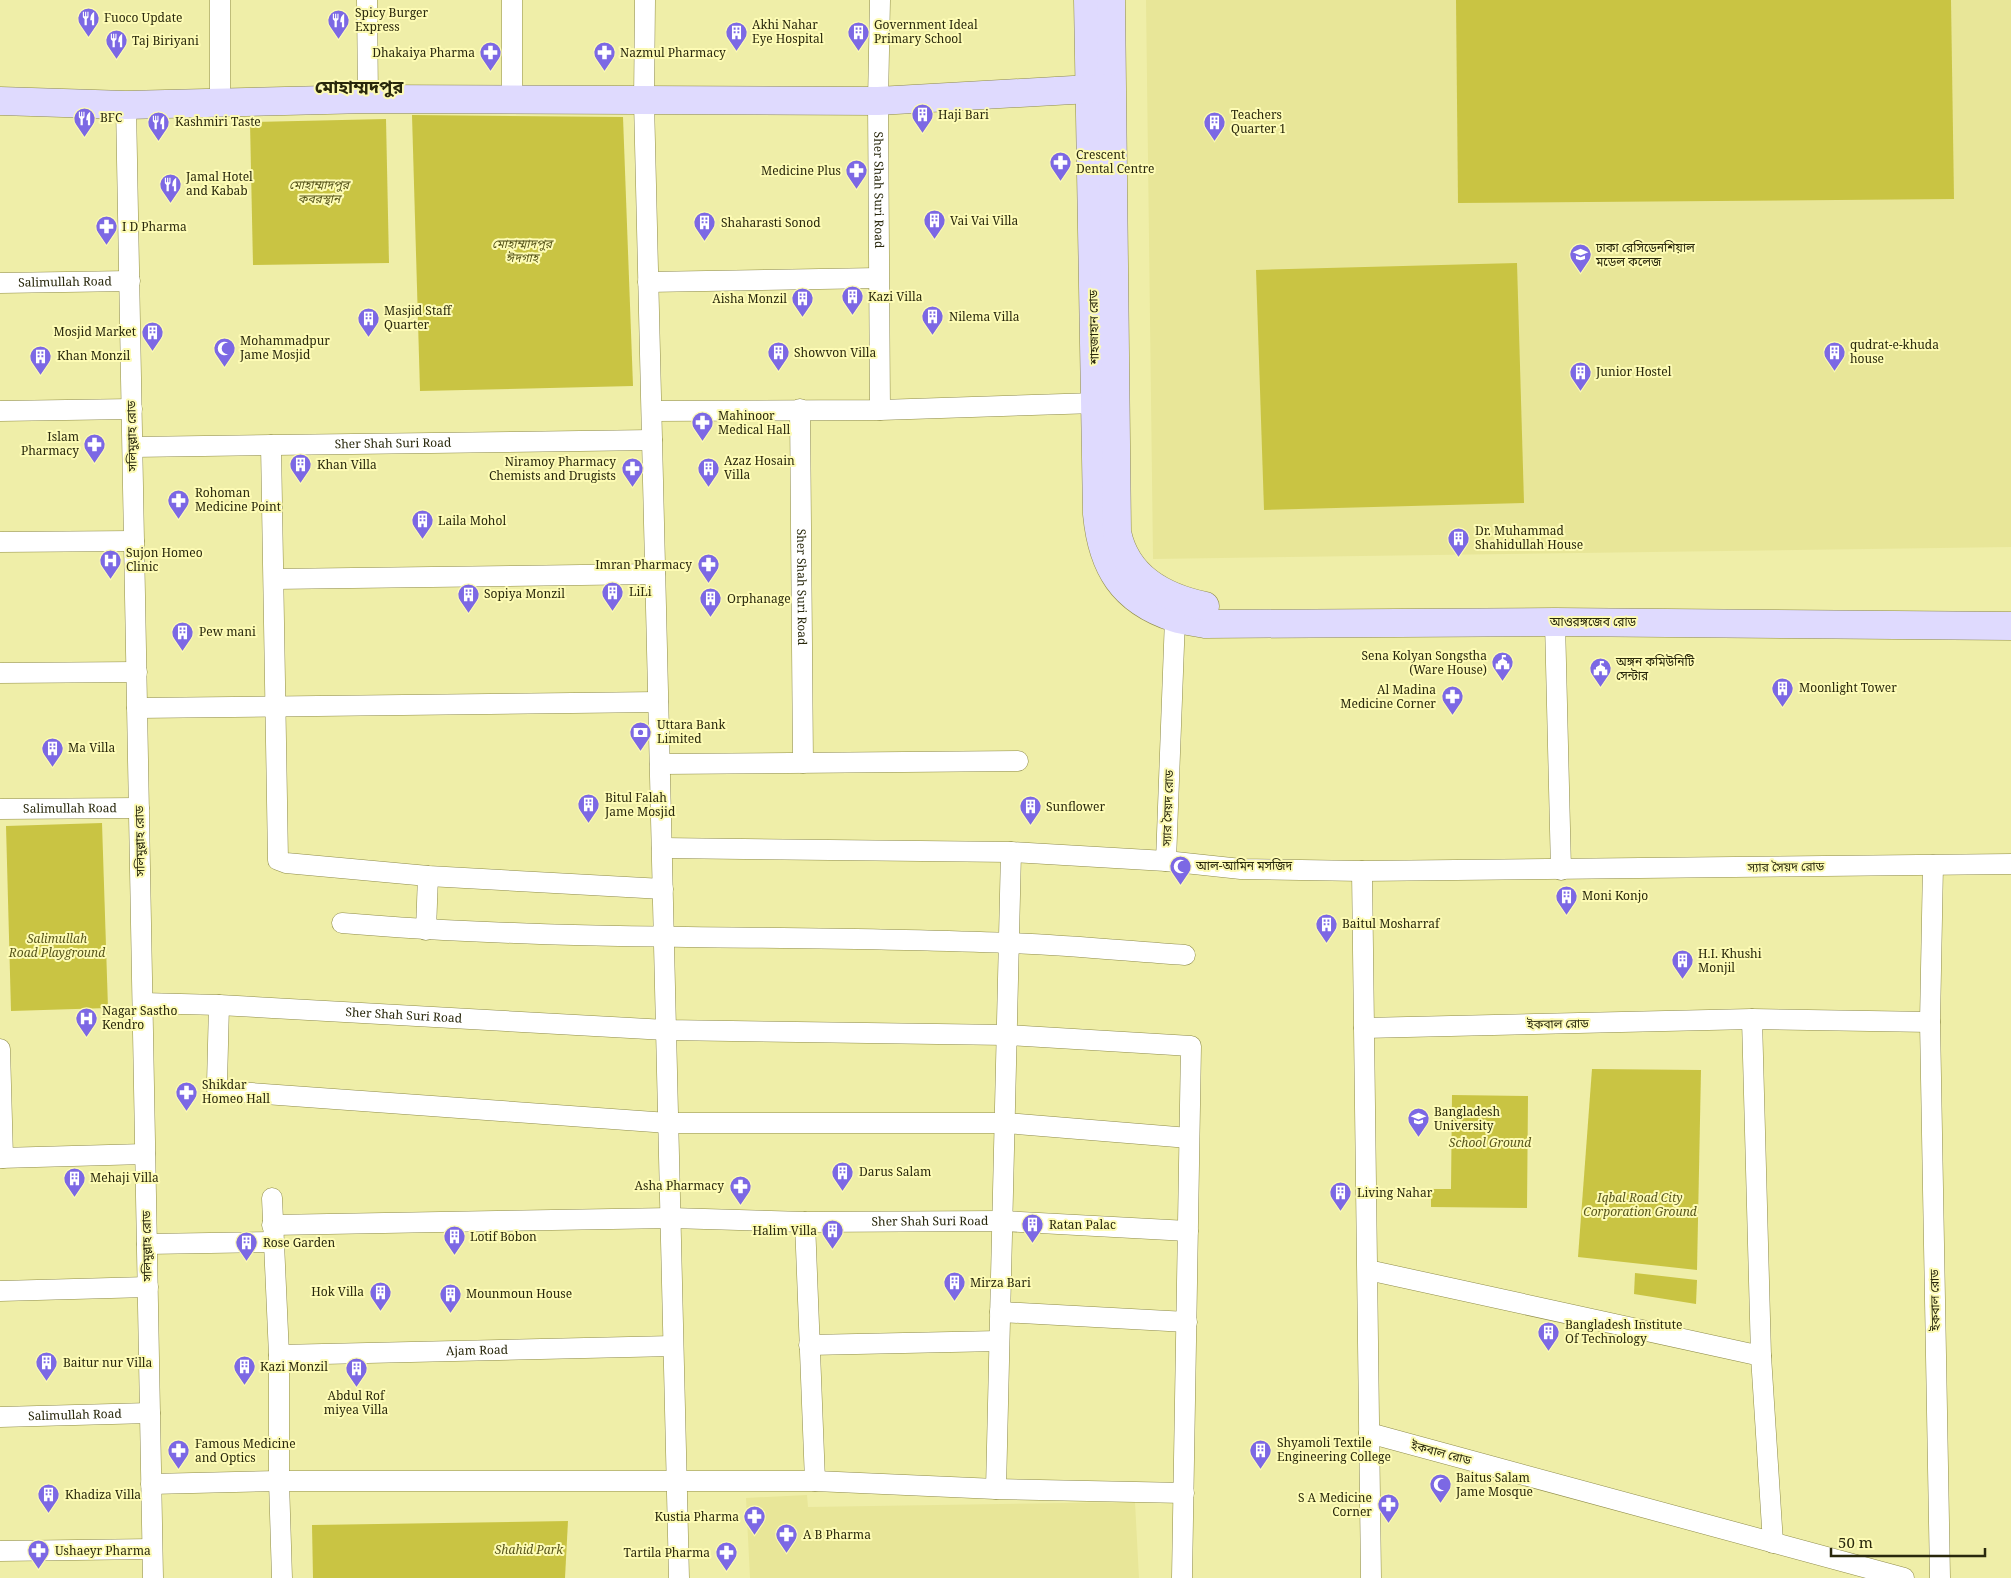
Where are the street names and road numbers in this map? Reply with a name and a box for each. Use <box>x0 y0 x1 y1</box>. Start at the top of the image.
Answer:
street label: Sher Shah Suri Road <box>870 132 888 249</box>
street label: Salimullah Road <box>18 272 113 291</box>
street label: শাহজাহান রোড <box>1084 289 1103 365</box>
street label: সলিমুল্লাহ রোড <box>122 400 141 473</box>
street label: Sher Shah Suri Road <box>334 434 452 452</box>
street label: Sher Shah Suri Road <box>793 529 811 646</box>
street label: আওরঙ্গজেব রোড <box>1549 613 1637 630</box>
street label: স্যার সৈয়দ রোড <box>1158 769 1177 847</box>
street label: Salimullah Road <box>23 799 118 817</box>
street label: সলিমুল্লাহ রোড <box>130 805 149 878</box>
street label: স্যার সৈয়দ রোড <box>1747 857 1825 876</box>
street label: Sher Shah Suri Road <box>345 1003 463 1027</box>
street label: ইকবাল রোড <box>1526 1014 1589 1033</box>
street label: সলিমুল্লাহ রোড <box>137 1210 156 1283</box>
street label: Sher Shah Suri Road <box>871 1212 989 1230</box>
street label: ইকবাল রোড <box>1925 1269 1944 1332</box>
street label: Ajam Road <box>446 1341 509 1359</box>
street label: Salimullah Road <box>28 1405 123 1424</box>
street label: ইকবাল রোড <box>1408 1436 1473 1469</box>

